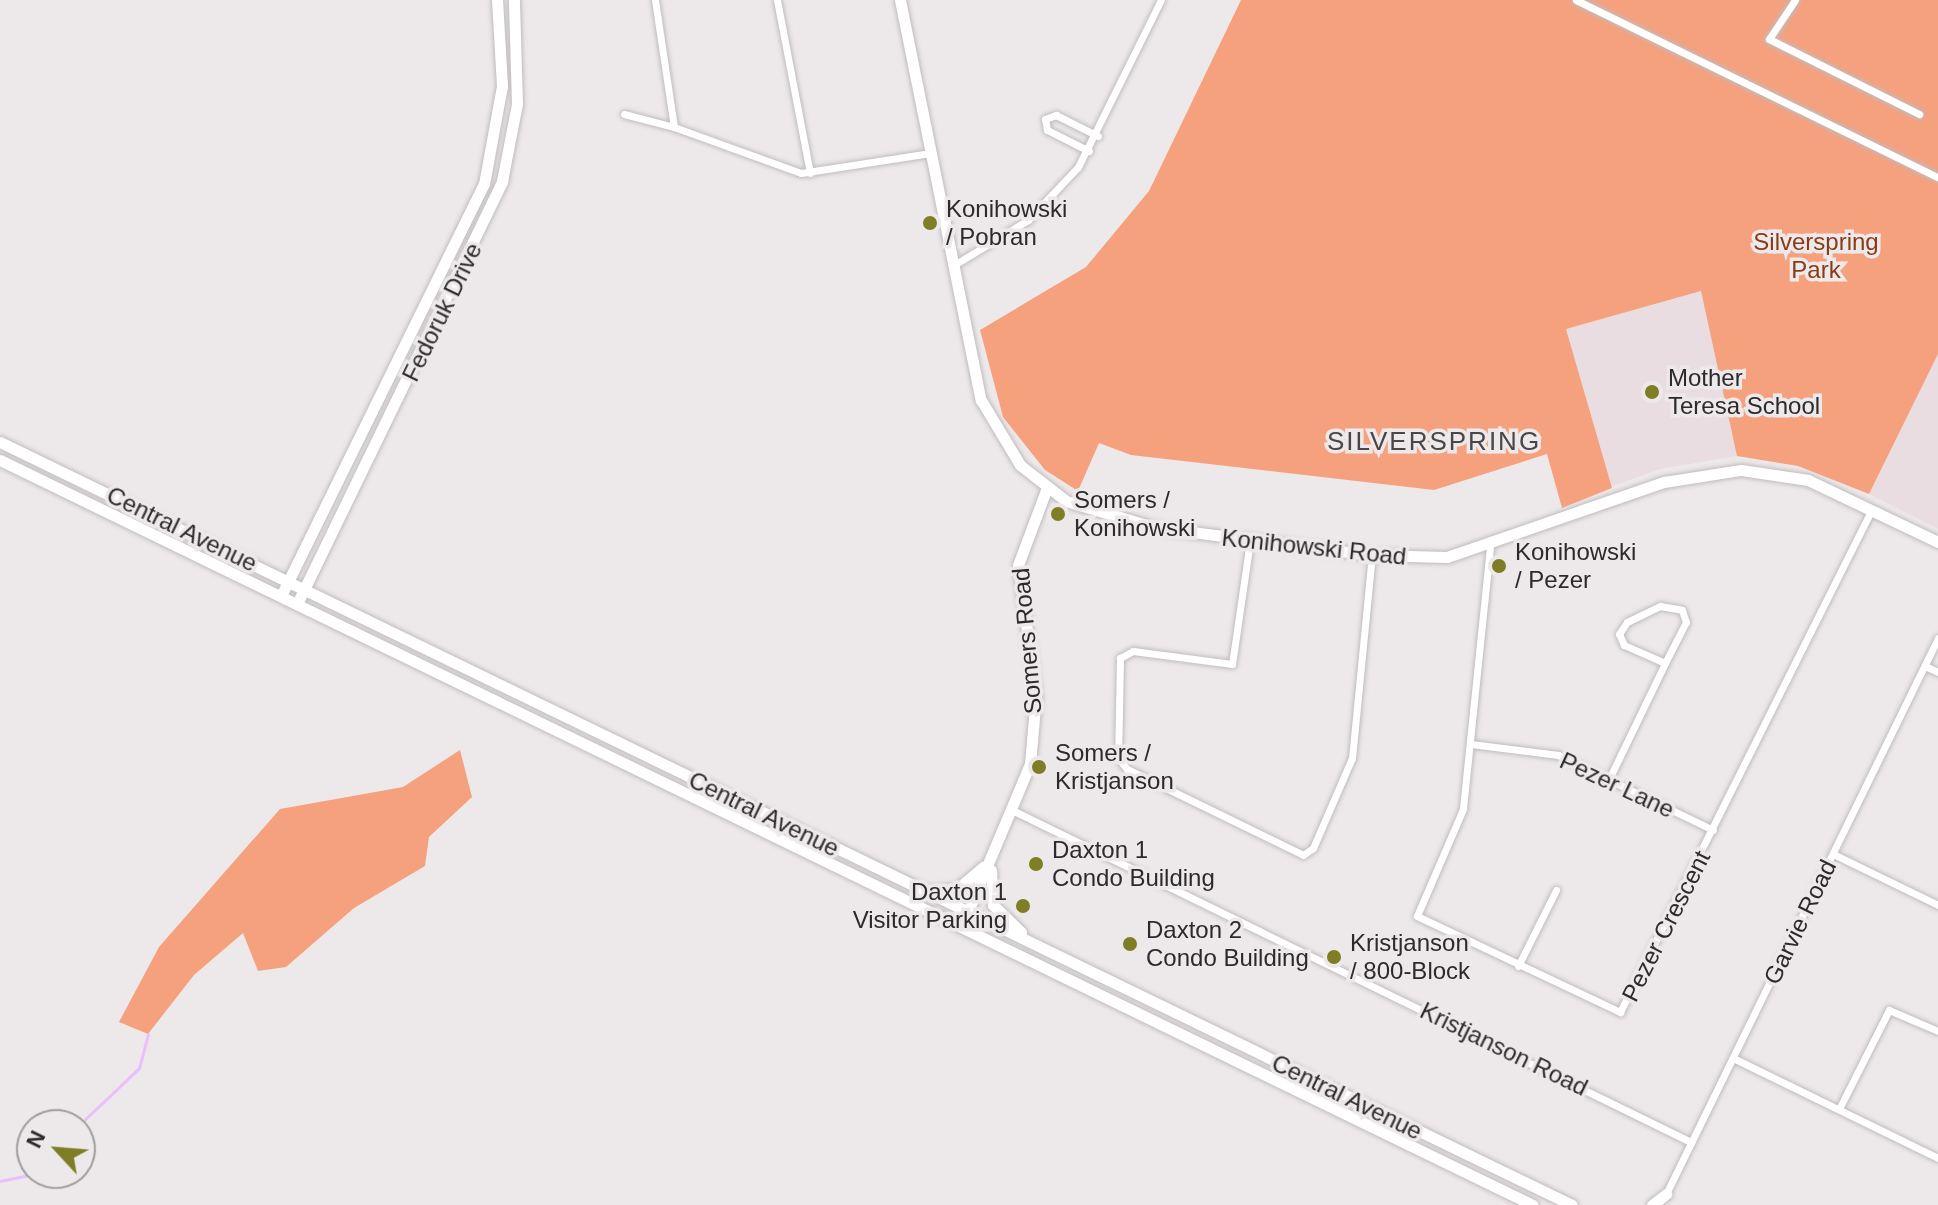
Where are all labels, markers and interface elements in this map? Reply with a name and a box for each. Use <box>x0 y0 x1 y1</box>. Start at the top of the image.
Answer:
place label: Konihowski / Pobran <box>946 195 1067 251</box>
marker: Konihowski / Pobran <box>921 214 939 232</box>
park label: Silverspring Park <box>1753 228 1879 284</box>
street label: Fedoruk Drive <box>396 238 488 386</box>
place label: Mother Teresa School <box>1668 364 1820 420</box>
marker: Mother Teresa School <box>1643 383 1661 401</box>
district label: SILVERSPRING <box>1327 426 1541 458</box>
street label: Central Avenue <box>102 480 262 578</box>
place label: Somers / Konihowski <box>1074 486 1195 542</box>
marker: Somers / Konihowski <box>1049 505 1067 523</box>
street label: Konihowski Road <box>1220 523 1408 571</box>
place label: Konihowski / Pezer <box>1515 538 1636 594</box>
marker: Konihowski / Pezer <box>1490 557 1508 575</box>
street label: Somers Road <box>1006 567 1048 715</box>
place label: Somers / Kristjanson <box>1055 739 1174 795</box>
street label: Pezer Lane <box>1555 746 1679 824</box>
marker: Somers / Kristjanson <box>1030 758 1048 776</box>
street label: Central Avenue <box>684 765 844 863</box>
place label: Daxton 1 Condo Building <box>1052 836 1215 892</box>
street label: Pezer Crescent <box>1616 846 1716 1006</box>
marker: Daxton 1 Condo Building <box>1027 855 1045 873</box>
street label: Garvie Road <box>1758 855 1842 989</box>
place label: Daxton 1 Visitor Parking <box>853 878 1007 934</box>
marker: Daxton 1 Visitor Parking <box>1014 897 1032 915</box>
place label: Daxton 2 Condo Building <box>1146 916 1309 972</box>
place label: Kristjanson / 800-Block <box>1350 929 1470 985</box>
marker: Daxton 2 Condo Building <box>1121 935 1139 953</box>
marker: Kristjanson / 800-Block <box>1325 948 1343 966</box>
street label: Kristjanson Road <box>1416 996 1592 1102</box>
street label: Central Avenue <box>1267 1048 1427 1146</box>
north arrow <box>16 1109 96 1189</box>
text: N <box>21 1127 50 1152</box>

